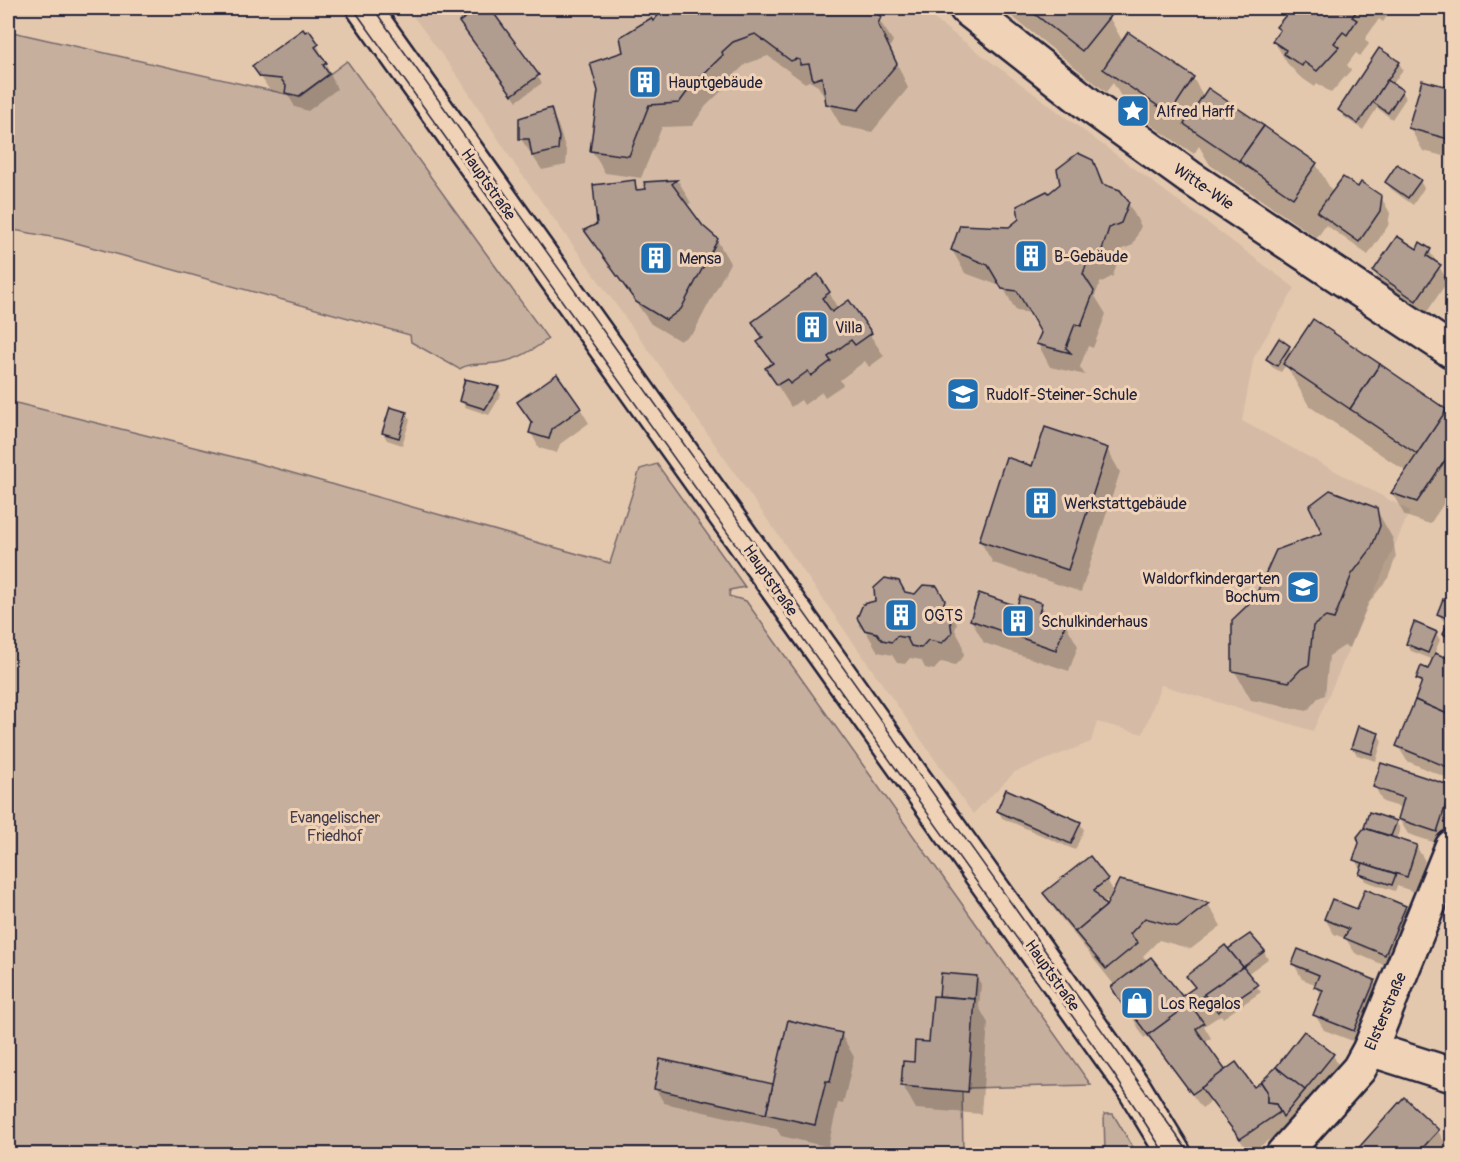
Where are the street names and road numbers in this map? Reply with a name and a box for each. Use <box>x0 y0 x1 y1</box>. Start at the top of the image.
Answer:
street label: Hauptstraße <box>456 145 520 224</box>
street label: Witte-Wie <box>1169 159 1238 214</box>
street label: Hauptstraße <box>738 541 802 620</box>
street label: Hauptstraße <box>1020 936 1084 1015</box>
street label: Elsterstraße <box>1361 969 1411 1053</box>

